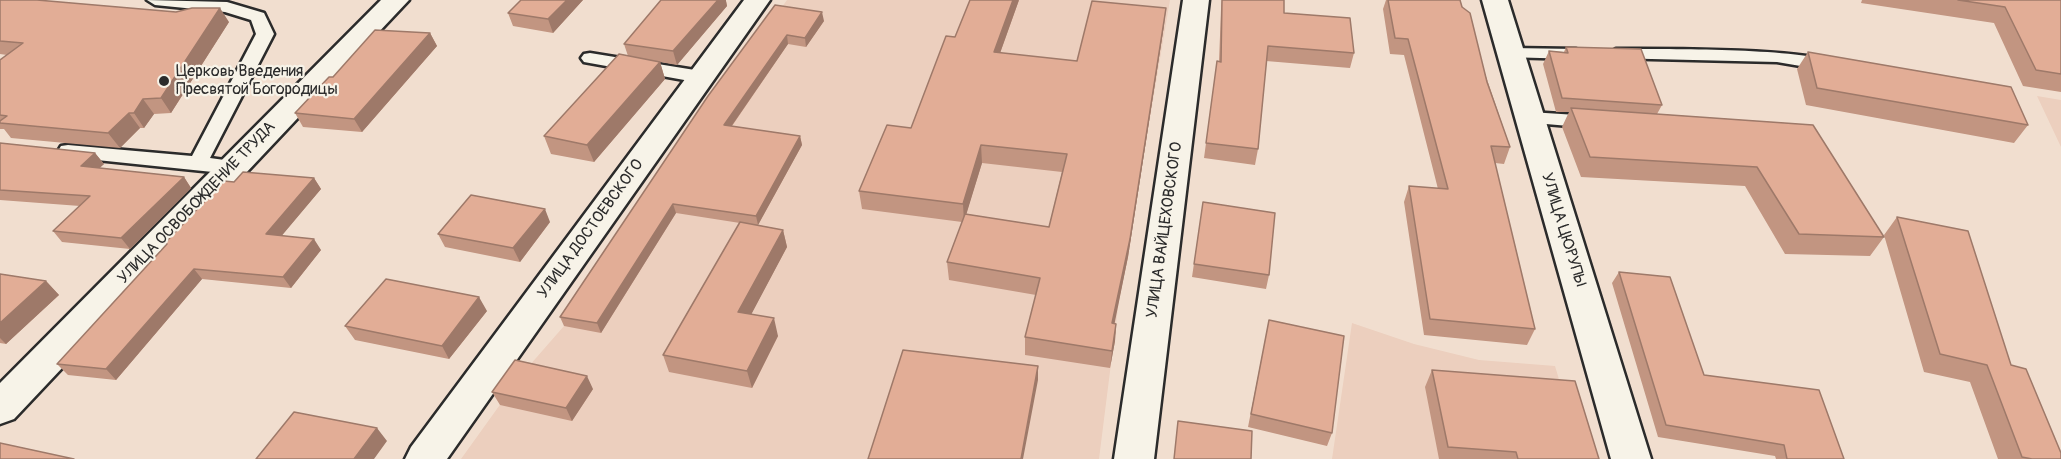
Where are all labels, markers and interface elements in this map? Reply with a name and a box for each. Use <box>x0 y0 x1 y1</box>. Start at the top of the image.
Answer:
place label: Церковь Введения Пресвятой Богородицы <box>176 62 338 100</box>
marker: Церковь Введения Пресвятой Богородицы <box>157 74 171 88</box>
street label: УЛИЦА ОСВОБОЖДЕНИЕ ТРУДА <box>114 118 280 288</box>
street label: УЛИЦА ВАЙЦЕХОВСКОГО <box>1143 141 1187 319</box>
street label: УЛИЦА ДОСТОЕВСКОГО <box>534 156 648 302</box>
street label: УЛИЦА ЦЮРУПЫ <box>1537 171 1589 289</box>

